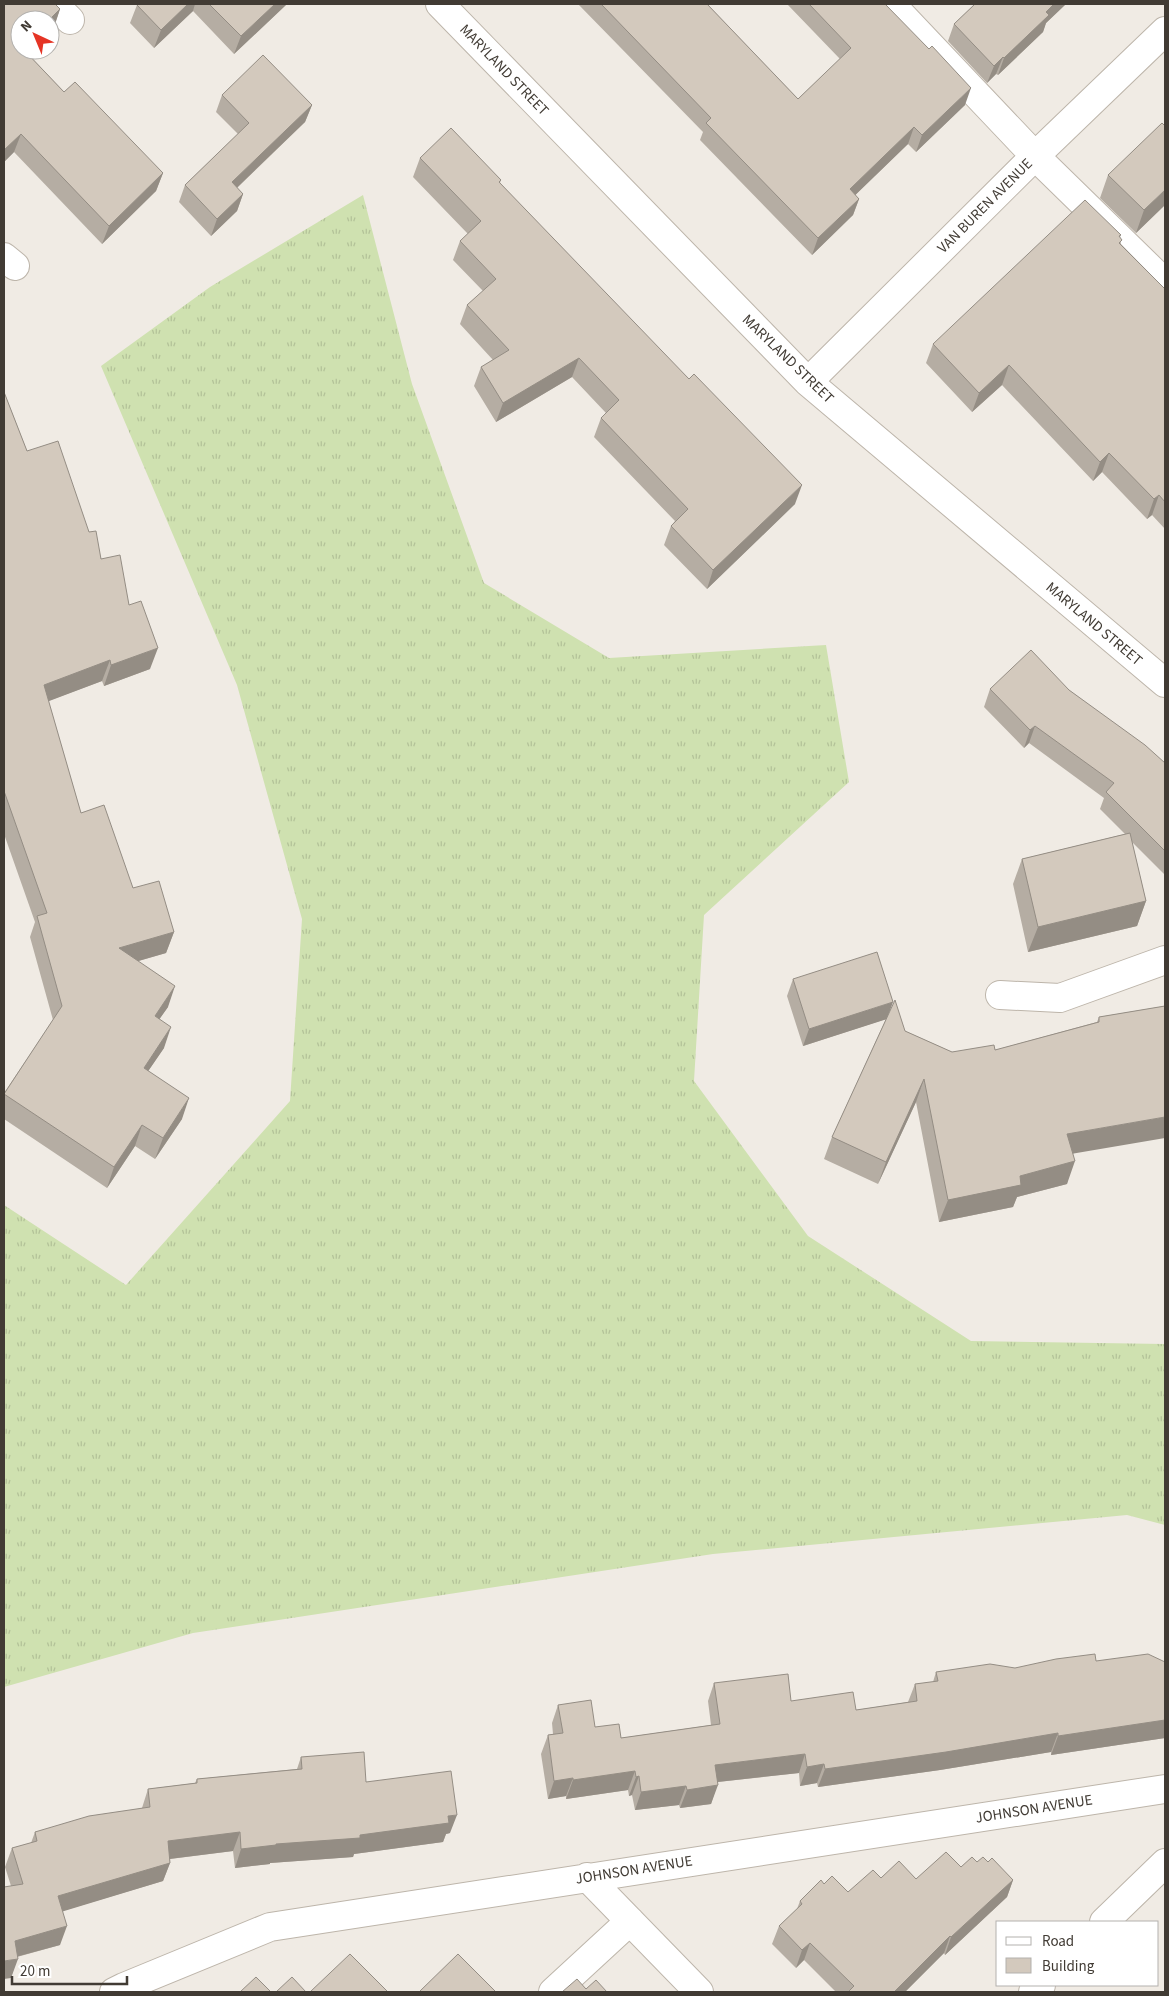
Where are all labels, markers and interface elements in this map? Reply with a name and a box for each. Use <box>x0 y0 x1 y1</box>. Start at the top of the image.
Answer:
north arrow <box>10 10 60 60</box>
text: N <box>16 16 37 37</box>
street label: MARYLAND STREET <box>455 19 553 121</box>
street label: VAN BUREN AVENUE <box>933 154 1037 258</box>
street label: MARYLAND STREET <box>737 310 839 408</box>
street label: MARYLAND STREET <box>1041 577 1147 671</box>
street label: JOHNSON AVENUE <box>974 1789 1094 1829</box>
street label: JOHNSON AVENUE <box>574 1850 694 1890</box>
legend <box>996 1921 1159 1986</box>
text: Road <box>1042 1931 1074 1952</box>
scale bar <box>12 1954 128 1986</box>
text: Building <box>1042 1956 1095 1977</box>
text: 20 m <box>20 1961 50 1982</box>

